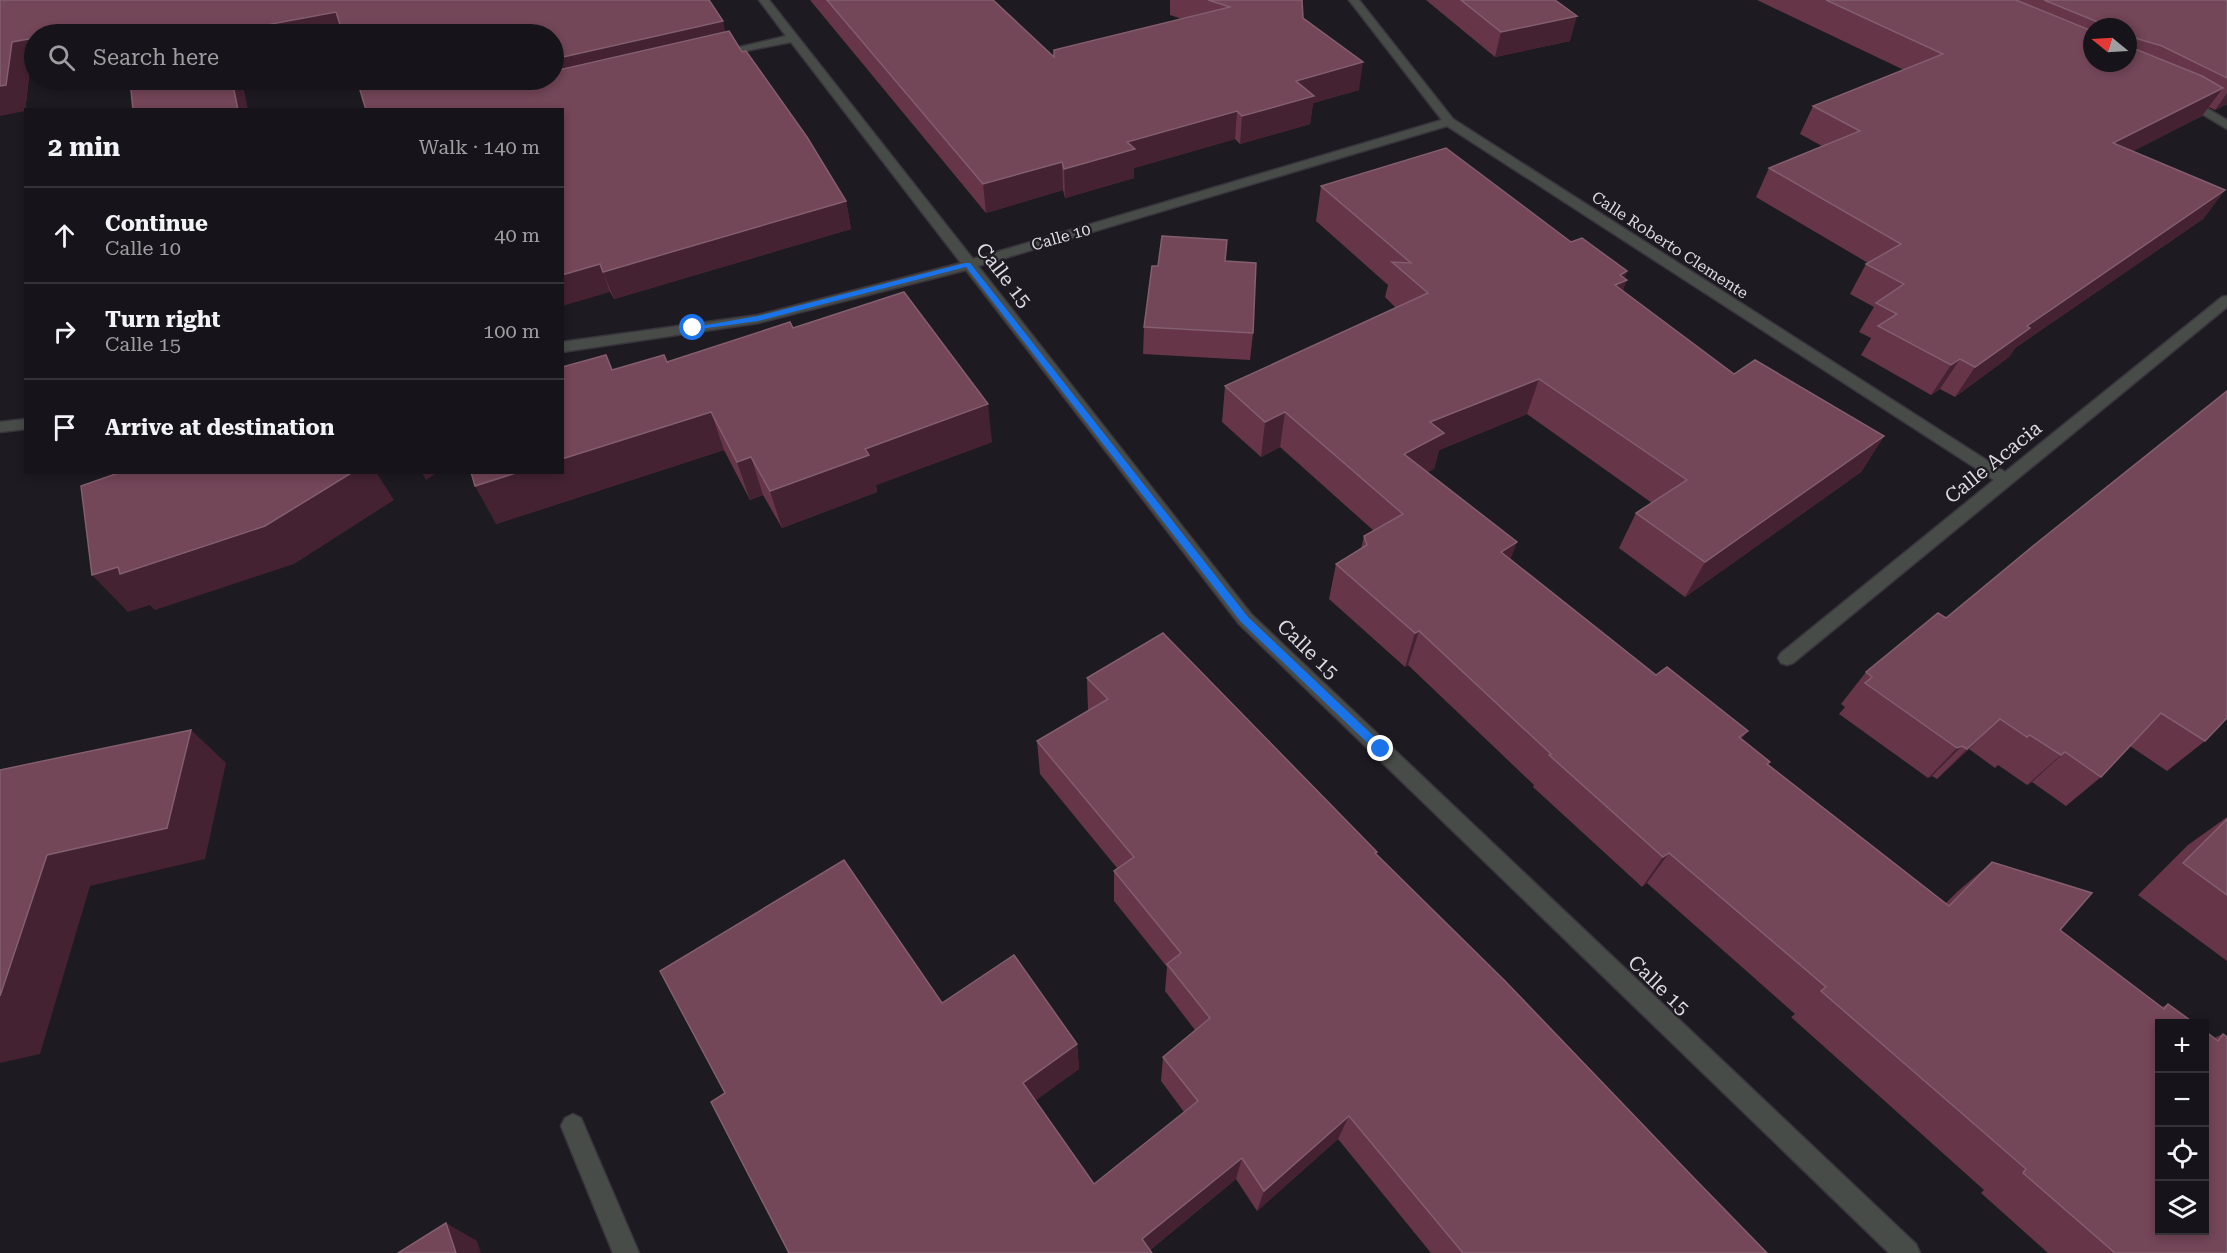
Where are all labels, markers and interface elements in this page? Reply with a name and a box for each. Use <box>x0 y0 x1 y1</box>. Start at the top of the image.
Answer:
north arrow <box>2083 18 2137 72</box>
search box <box>24 24 564 90</box>
icon: search <box>45 41 78 74</box>
text: Search here <box>93 45 219 70</box>
text: 2 min <box>48 132 120 162</box>
text: Walk · 140 m <box>419 135 540 159</box>
street label: Calle Roberto Clemente <box>1588 187 1752 303</box>
text: Continue <box>105 211 208 236</box>
icon: ahead <box>48 219 81 252</box>
street label: Calle 10 <box>1029 219 1093 255</box>
text: 40 m <box>494 223 540 247</box>
text: Calle 10 <box>105 236 181 260</box>
street label: Calle 15 <box>971 238 1037 312</box>
text: Turn right <box>105 307 220 332</box>
route start <box>679 314 705 340</box>
icon: right <box>48 315 81 348</box>
text: 100 m <box>483 319 540 343</box>
text: Calle 15 <box>105 332 181 356</box>
icon: arrive <box>48 411 81 444</box>
text: Arrive at destination <box>105 415 334 440</box>
street label: Calle Acacia <box>1940 416 2046 508</box>
street label: Calle 15 <box>1272 614 1344 684</box>
route end <box>1367 735 1393 761</box>
street label: Calle 15 <box>1623 950 1695 1020</box>
map controls <box>2155 1019 2209 1235</box>
button: + <box>2155 1019 2209 1073</box>
button: − <box>2155 1073 2209 1127</box>
button: locate <box>2155 1127 2209 1181</box>
button: layers <box>2155 1181 2209 1235</box>

